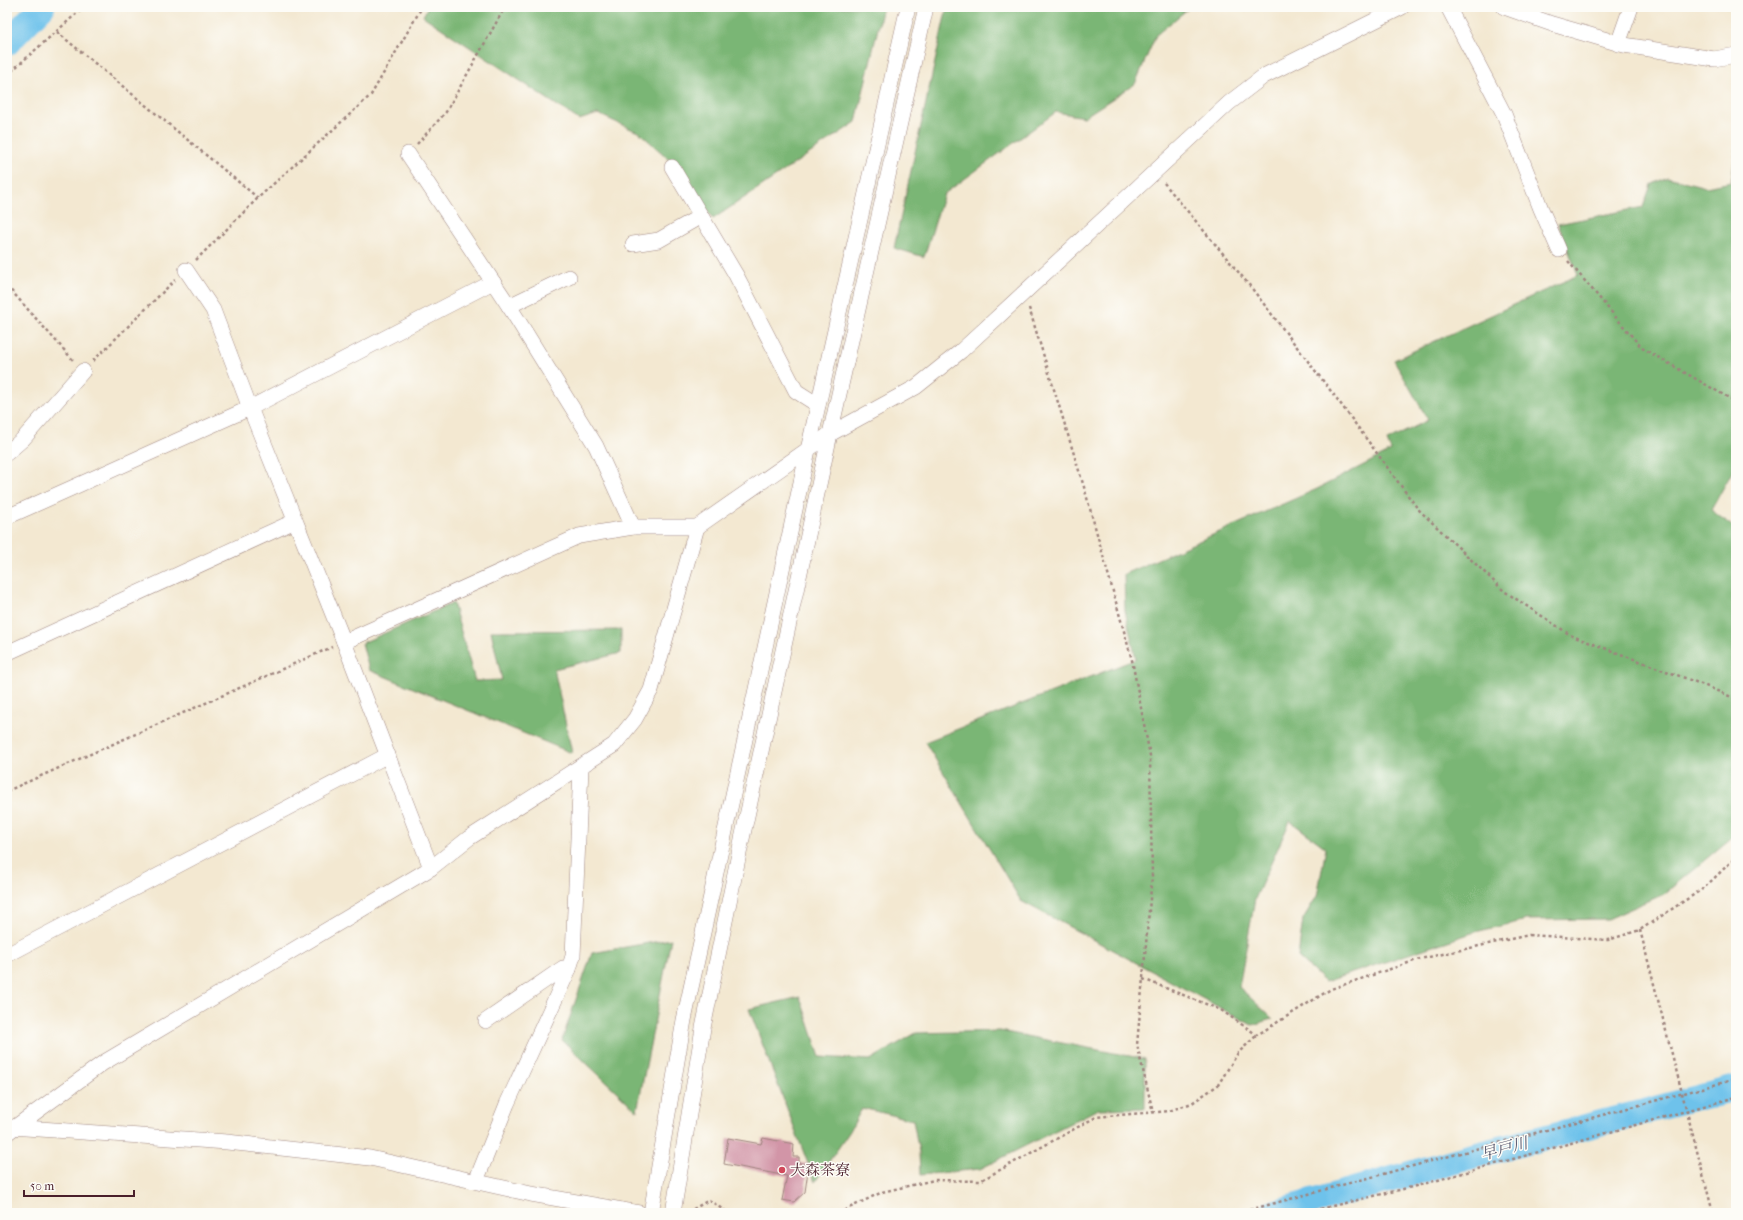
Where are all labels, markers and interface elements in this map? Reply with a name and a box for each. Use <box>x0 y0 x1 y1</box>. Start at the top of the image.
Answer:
water label: 早戸川 <box>1478 1133 1532 1164</box>
place label: 大森茶寮 <box>790 1161 850 1179</box>
marker: 大森茶寮 <box>777 1165 787 1175</box>
scale bar <box>24 1172 134 1198</box>
text: 50 m <box>30 1179 54 1193</box>

